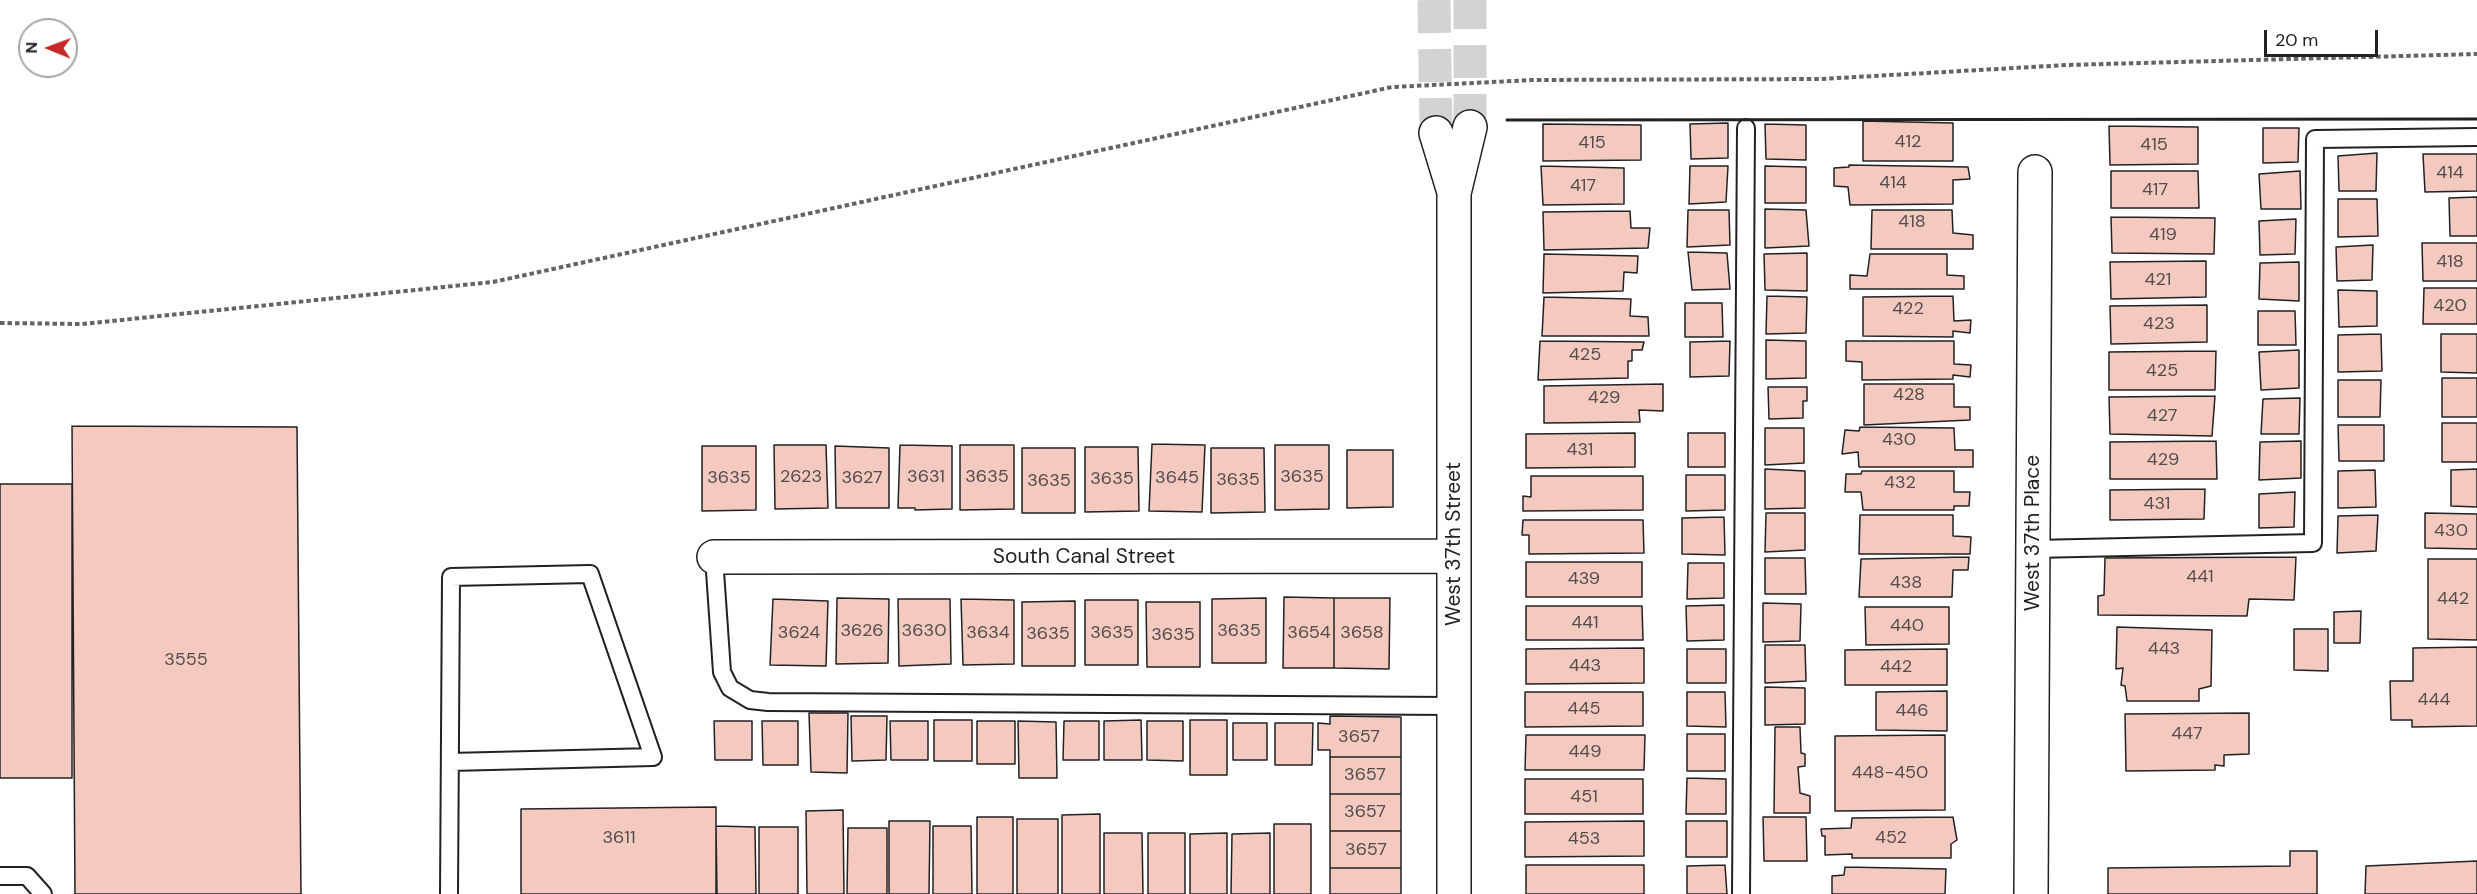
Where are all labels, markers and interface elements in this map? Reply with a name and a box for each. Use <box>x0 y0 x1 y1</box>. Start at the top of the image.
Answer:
north arrow <box>18 18 78 78</box>
scale bar <box>2267 18 2381 56</box>
text: 20 m <box>2275 28 2318 52</box>
text: N <box>21 42 42 54</box>
house number: 412 <box>1895 131 1921 153</box>
house number: 415 <box>1578 132 1606 154</box>
house number: 415 <box>2140 134 2168 156</box>
house number: 414 <box>2436 162 2464 184</box>
house number: 414 <box>1879 172 1907 194</box>
house number: 417 <box>1570 175 1596 197</box>
house number: 417 <box>2142 179 2168 201</box>
house number: 418 <box>1898 211 1926 233</box>
house number: 419 <box>2149 224 2177 246</box>
house number: 418 <box>2436 251 2464 273</box>
house number: 421 <box>2145 269 2171 291</box>
house number: 420 <box>2433 295 2467 317</box>
house number: 422 <box>1892 298 1924 320</box>
house number: 423 <box>2143 313 2175 335</box>
house number: 425 <box>1569 344 1601 366</box>
house number: 425 <box>2146 360 2178 382</box>
house number: 428 <box>1893 384 1925 406</box>
house number: 429 <box>1588 387 1620 409</box>
house number: 427 <box>2147 405 2177 427</box>
house number: 430 <box>1882 429 1916 451</box>
house number: 431 <box>1567 439 1593 461</box>
house number: 429 <box>2147 449 2179 471</box>
street label: West 37th Place <box>2020 455 2046 611</box>
street label: West 37th Street <box>1441 462 1467 626</box>
house number: 2623 <box>780 466 822 488</box>
house number: 3631 <box>907 466 945 488</box>
house number: 3635 <box>965 466 1009 488</box>
house number: 3635 <box>1280 466 1324 488</box>
house number: 3635 <box>707 467 751 489</box>
house number: 3627 <box>841 467 883 489</box>
house number: 3645 <box>1155 467 1199 489</box>
house number: 3635 <box>1090 468 1134 490</box>
house number: 3635 <box>1216 469 1260 491</box>
house number: 3635 <box>1027 470 1071 492</box>
house number: 432 <box>1884 472 1916 494</box>
house number: 431 <box>2144 493 2170 515</box>
house number: 430 <box>2434 520 2468 542</box>
street label: South Canal Street <box>993 544 1175 570</box>
house number: 441 <box>2186 566 2214 588</box>
house number: 439 <box>1568 568 1600 590</box>
house number: 438 <box>1890 572 1922 594</box>
house number: 442 <box>2437 588 2469 610</box>
house number: 441 <box>1571 612 1599 634</box>
house number: 440 <box>1890 615 1924 637</box>
house number: 3626 <box>840 620 884 642</box>
house number: 3630 <box>902 620 946 642</box>
house number: 3635 <box>1217 620 1261 642</box>
house number: 3624 <box>778 622 820 644</box>
house number: 3634 <box>966 622 1010 644</box>
house number: 3635 <box>1090 622 1134 644</box>
house number: 3654 <box>1287 622 1331 644</box>
house number: 3658 <box>1340 622 1384 644</box>
house number: 3635 <box>1026 623 1070 645</box>
house number: 3635 <box>1151 624 1195 646</box>
house number: 443 <box>2148 638 2180 660</box>
house number: 3555 <box>164 649 208 671</box>
house number: 443 <box>1569 655 1601 677</box>
house number: 442 <box>1880 656 1912 678</box>
house number: 444 <box>2418 689 2450 711</box>
house number: 445 <box>1568 698 1600 720</box>
house number: 446 <box>1895 700 1929 722</box>
house number: 447 <box>2171 723 2203 745</box>
house number: 3657 <box>1338 726 1380 748</box>
house number: 449 <box>1568 741 1602 763</box>
house number: 448-450 <box>1852 762 1928 784</box>
house number: 3657 <box>1344 764 1386 786</box>
house number: 451 <box>1570 786 1598 808</box>
house number: 3657 <box>1344 801 1386 823</box>
house number: 3611 <box>602 827 636 849</box>
house number: 452 <box>1875 827 1907 849</box>
house number: 453 <box>1568 828 1600 850</box>
house number: 3657 <box>1345 839 1387 861</box>

